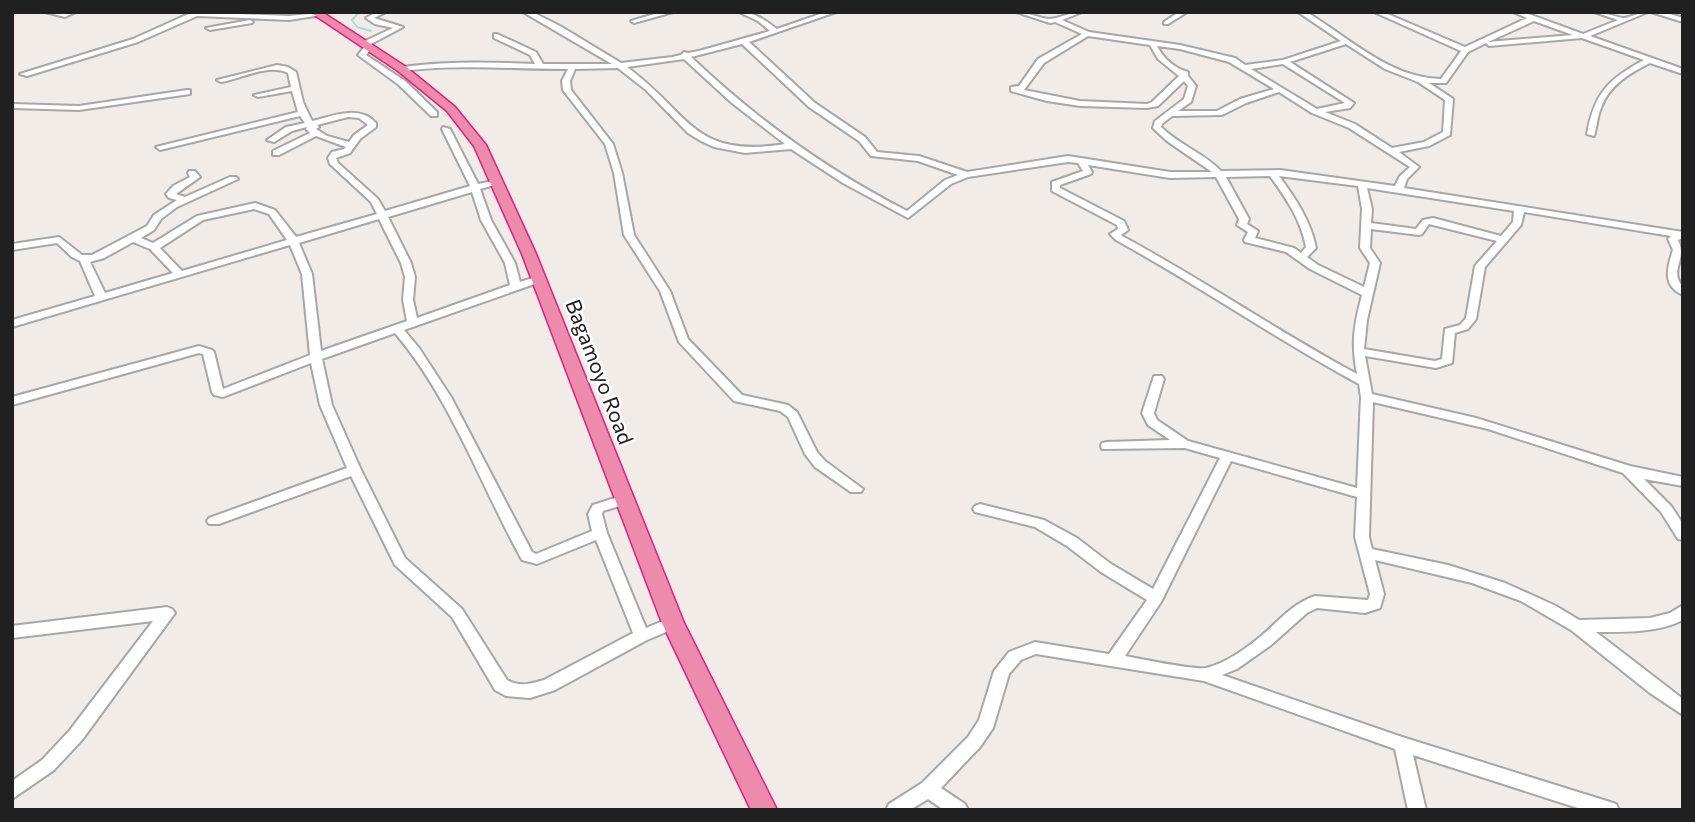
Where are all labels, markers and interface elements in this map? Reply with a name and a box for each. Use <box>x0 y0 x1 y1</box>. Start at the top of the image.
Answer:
street label: Bagamoyo Road <box>561 295 640 448</box>

